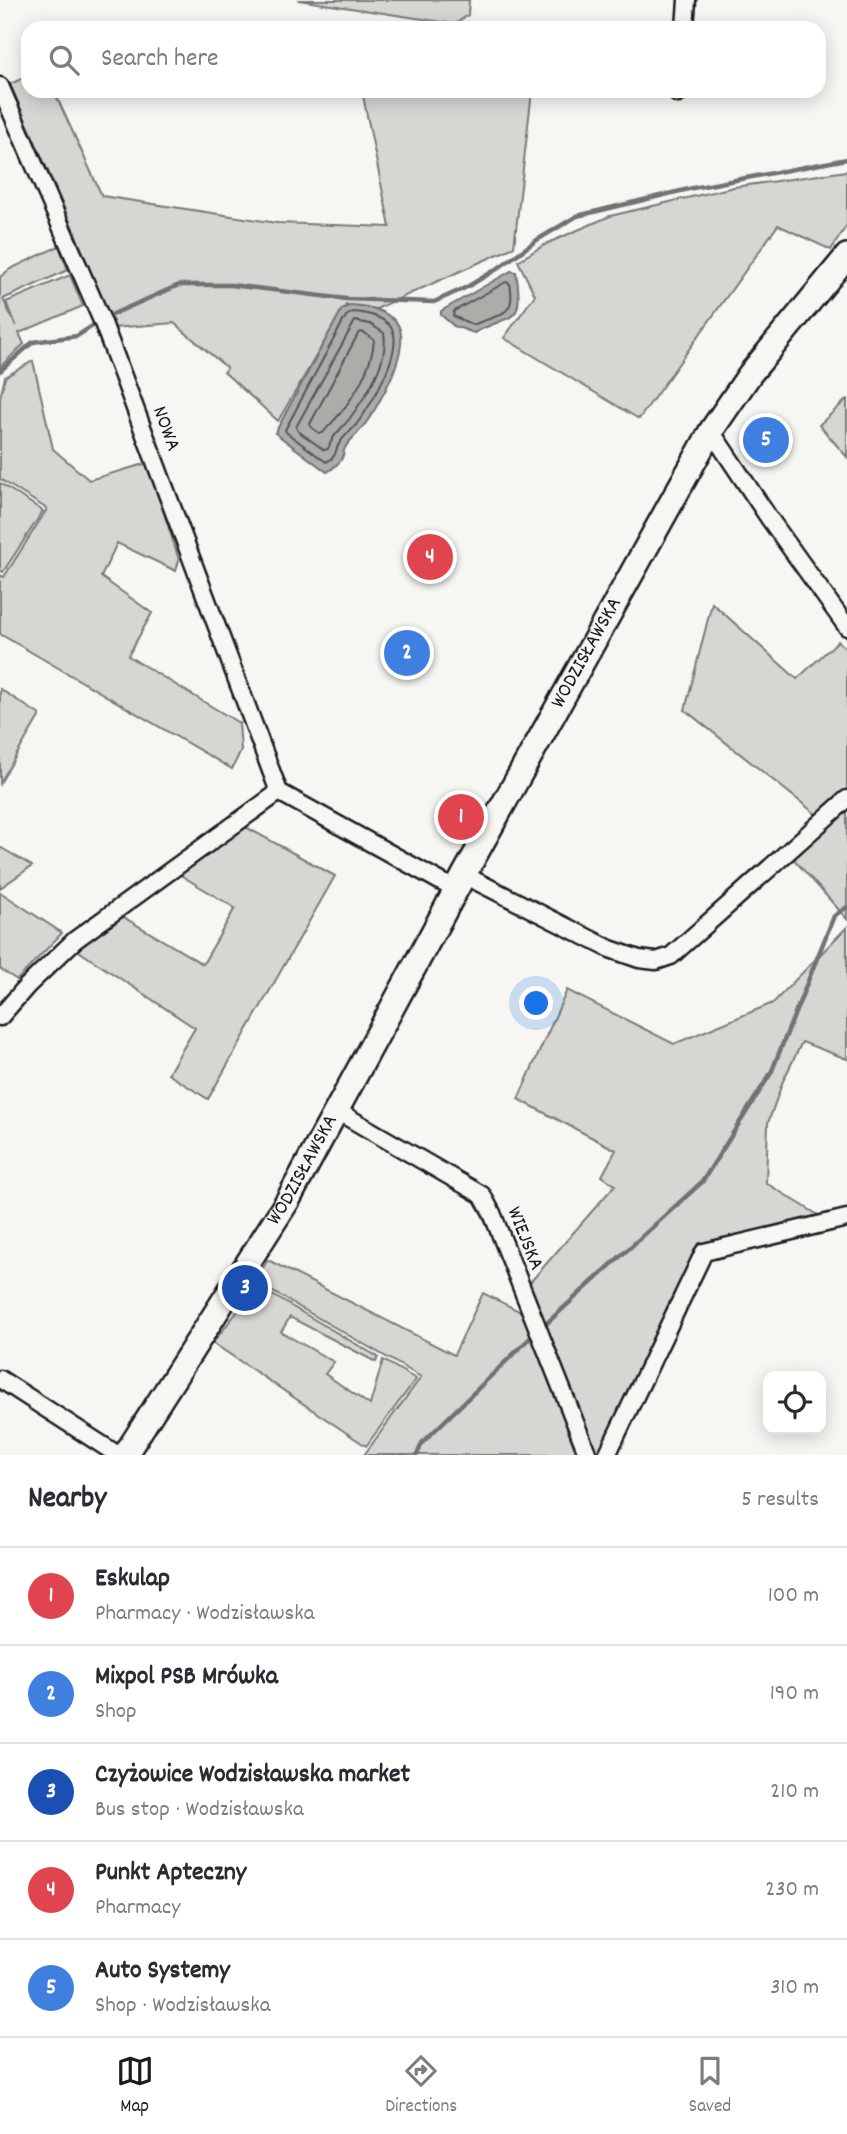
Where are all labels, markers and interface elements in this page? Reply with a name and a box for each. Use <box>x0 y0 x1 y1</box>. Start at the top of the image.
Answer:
search box <box>21 21 826 98</box>
icon: search <box>45 41 83 79</box>
text: Search here <box>101 41 219 78</box>
street label: NOWA <box>143 402 187 456</box>
pin: 5 <box>743 414 789 466</box>
pin: 4 <box>407 531 453 583</box>
street label: WODZISŁAWSKA <box>544 592 630 714</box>
pin: 2 <box>384 627 430 679</box>
pin: 1 <box>438 791 484 843</box>
your location <box>519 986 553 1020</box>
street label: WODZISŁAWSKA <box>260 1110 346 1232</box>
street label: WIEJSKA <box>498 1203 550 1275</box>
pin: 3 <box>222 1262 268 1314</box>
map controls <box>763 1371 826 1434</box>
button: locate <box>763 1371 826 1434</box>
text: Nearby <box>28 1479 106 1522</box>
text: 5 results <box>741 1484 819 1517</box>
text: Eskulap <box>95 1561 170 1598</box>
text: 1 <box>48 1580 54 1613</box>
text: 100 m <box>768 1580 819 1613</box>
text: Pharmacy · Wodzisławska <box>95 1598 314 1631</box>
text: Mixpol PSB Mrówka <box>95 1659 278 1696</box>
text: 2 <box>46 1678 56 1711</box>
text: 190 m <box>770 1678 819 1711</box>
text: Shop <box>95 1696 137 1729</box>
text: Czyżowice Wodzisławska market <box>95 1757 410 1794</box>
text: 3 <box>46 1776 56 1809</box>
text: 210 m <box>770 1776 819 1809</box>
text: Bus stop · Wodzisławska <box>95 1794 304 1827</box>
text: Punkt Apteczny <box>95 1855 246 1892</box>
text: 4 <box>46 1874 56 1907</box>
text: 230 m <box>765 1874 819 1907</box>
text: Pharmacy <box>95 1892 180 1925</box>
text: Auto Systemy <box>95 1953 230 1990</box>
text: 5 <box>46 1972 56 2005</box>
text: 310 m <box>770 1972 819 2005</box>
text: Shop · Wodzisławska <box>95 1990 271 2023</box>
tab: Map <box>116 2052 154 2121</box>
tab: Directions <box>385 2052 457 2121</box>
tab: Saved <box>689 2052 731 2121</box>

